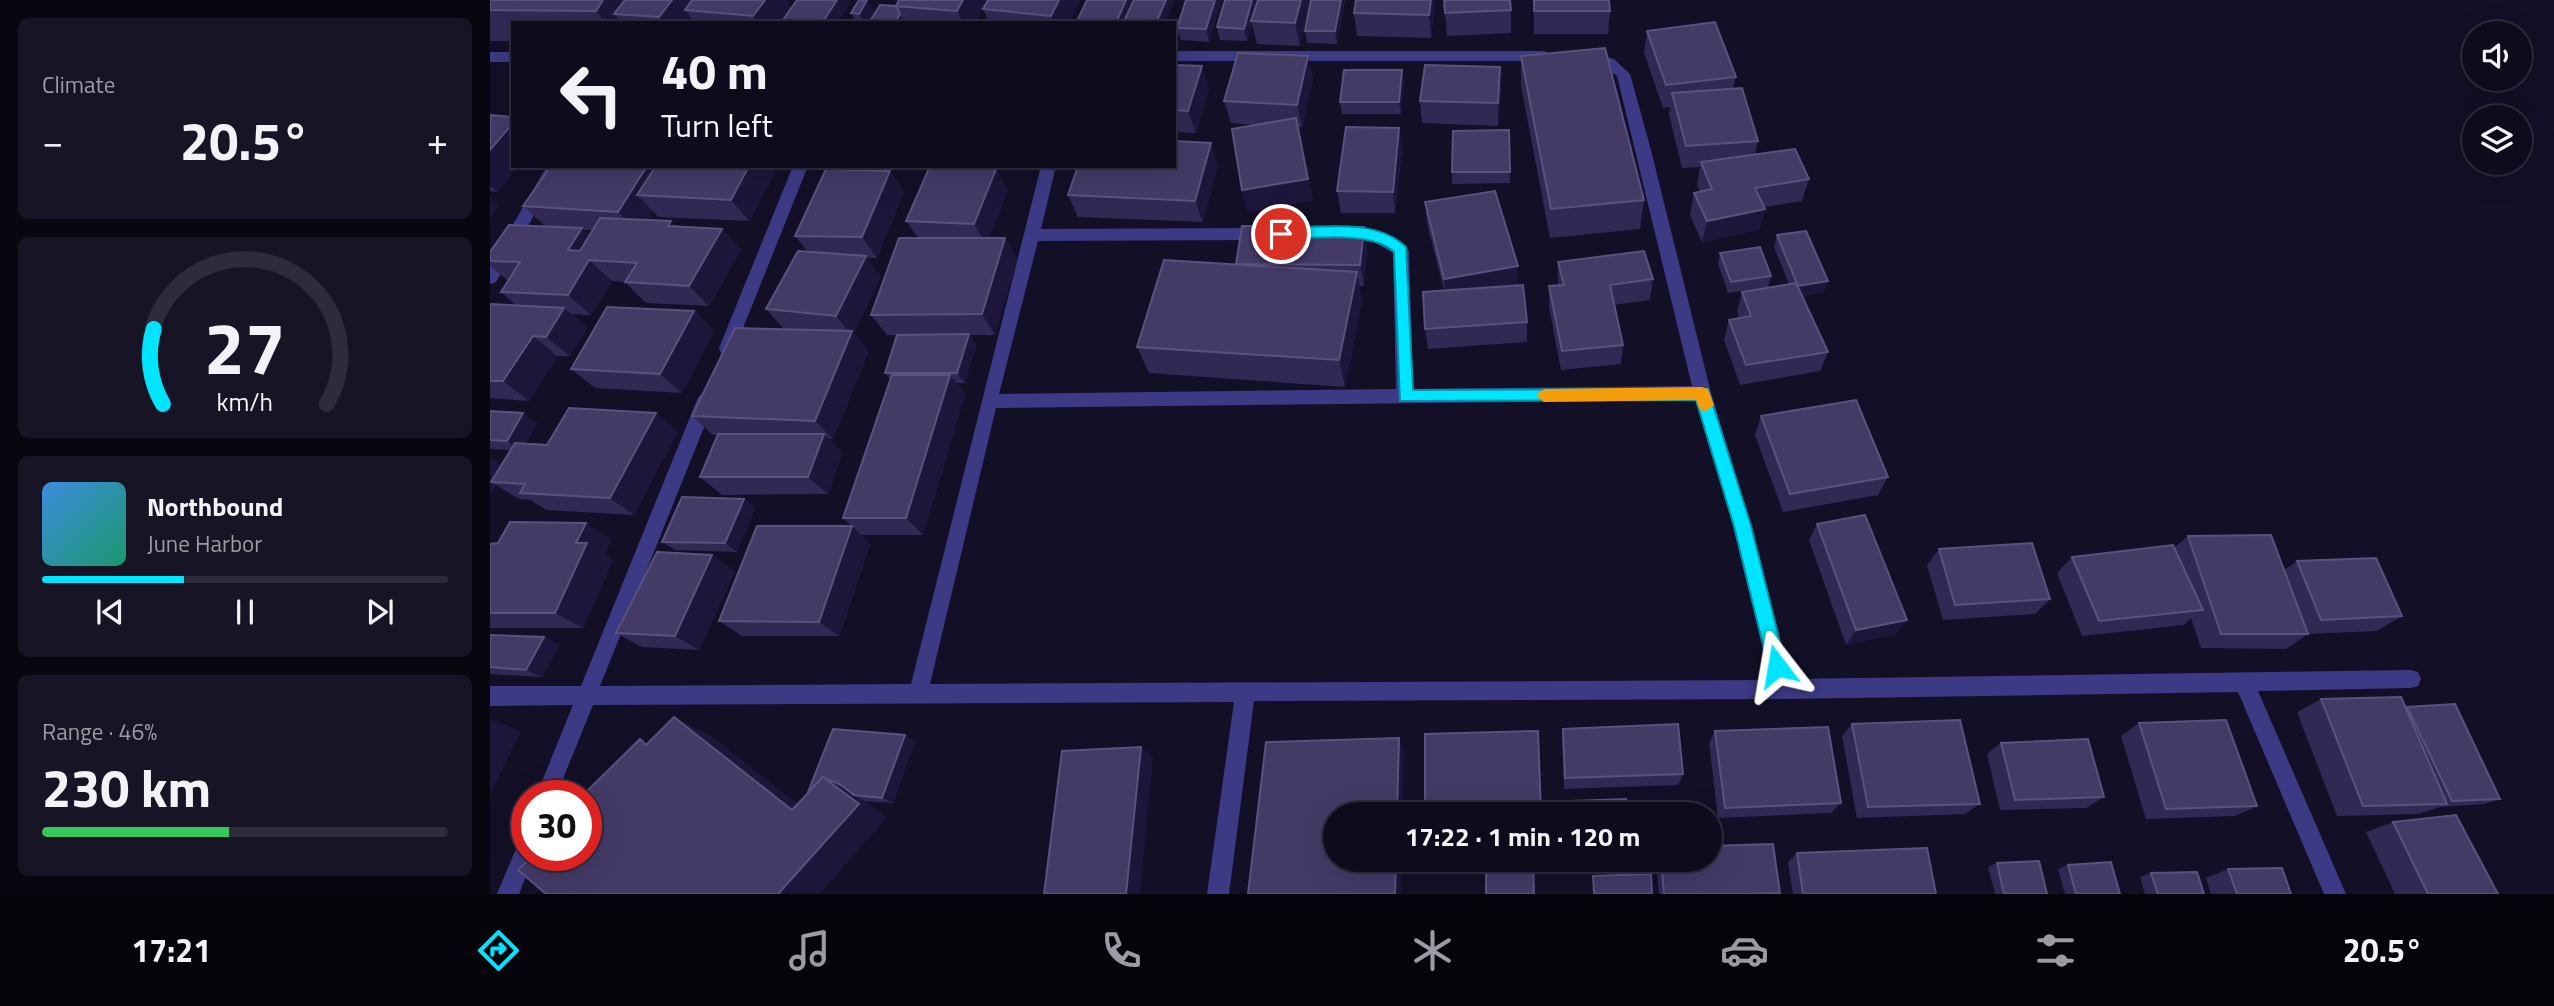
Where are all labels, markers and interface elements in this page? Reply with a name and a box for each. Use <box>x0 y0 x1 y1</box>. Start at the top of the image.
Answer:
map controls <box>2462 21 2532 175</box>
button: sound <box>2462 21 2532 91</box>
text: 40 m <box>661 33 768 108</box>
icon: left <box>546 49 637 140</box>
text: Climate <box>42 67 115 102</box>
text: 20.5° <box>180 101 310 180</box>
text: Turn left <box>661 101 773 149</box>
button: layers <box>2462 105 2532 175</box>
text: − <box>42 112 63 170</box>
text: + <box>427 112 448 170</box>
pin <box>1251 204 1311 264</box>
icon: arrive <box>1262 215 1300 253</box>
text: 27 <box>204 292 286 402</box>
text: km/h <box>217 382 273 420</box>
text: Northbound <box>147 487 283 526</box>
text: June Harbor <box>147 526 262 561</box>
icon: previous <box>91 593 129 631</box>
icon: pause <box>226 593 264 631</box>
icon: next <box>361 593 399 631</box>
position arrow <box>1740 629 1814 703</box>
text: Range · 46% <box>42 714 157 749</box>
text: 230 km <box>42 748 211 827</box>
speed limit sign: 30 <box>511 780 602 871</box>
text: 17:22 · 1 min · 120 m <box>1405 817 1640 856</box>
text: 17:21 <box>131 926 211 974</box>
icon: directions <box>474 926 523 975</box>
icon: music <box>785 926 834 975</box>
icon: phone <box>1097 926 1146 975</box>
icon: climate <box>1408 926 1457 975</box>
icon: car <box>1720 926 1769 975</box>
icon: filters <box>2031 926 2080 975</box>
text: 20.5° <box>2343 926 2423 974</box>

